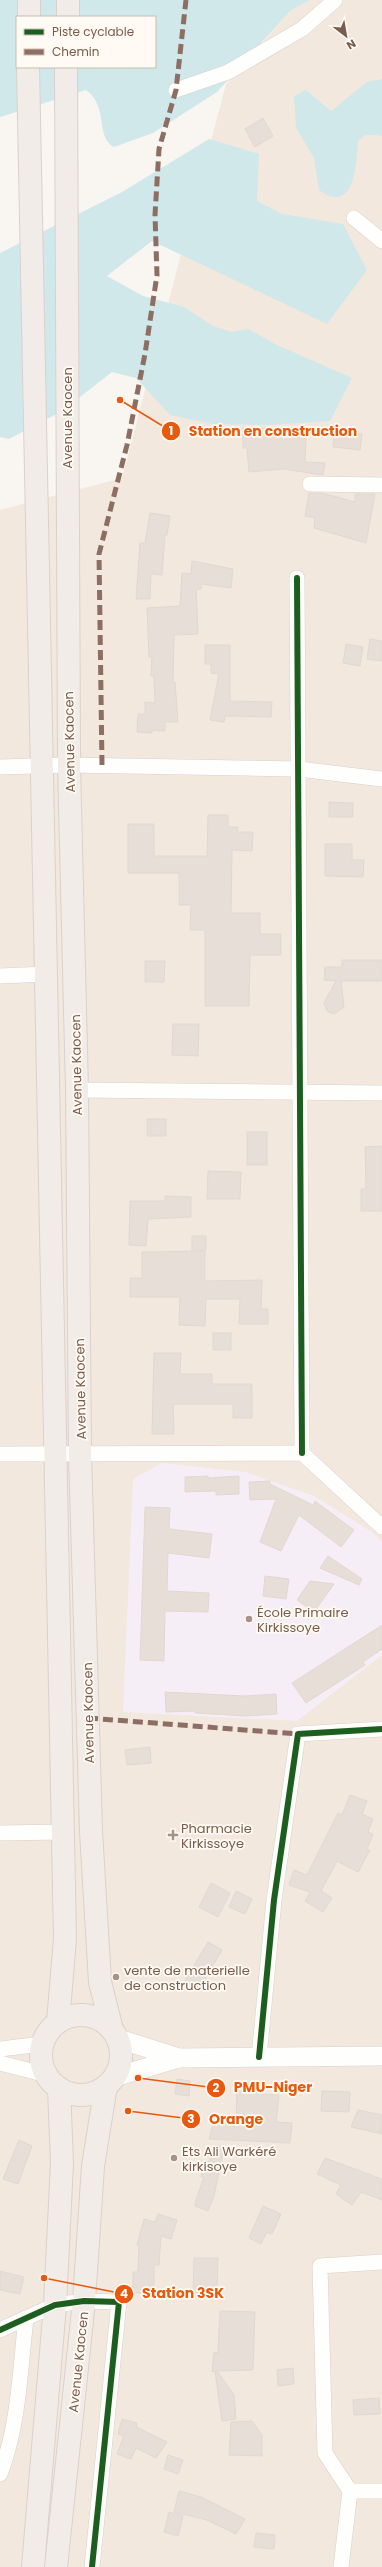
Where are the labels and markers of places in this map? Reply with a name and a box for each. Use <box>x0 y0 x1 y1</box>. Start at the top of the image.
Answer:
callout: Station en construction <box>161 418 365 444</box>
place label: École Primaire Kirkissoye <box>257 1603 348 1637</box>
marker: École Primaire Kirkissoye <box>244 1614 254 1624</box>
place label: Pharmacie Kirkissoye <box>181 1819 252 1853</box>
marker: Pharmacie Kirkissoye <box>168 1830 178 1840</box>
place label: vente de materielle de construction <box>124 1961 250 1995</box>
marker: vente de materielle de construction <box>111 1972 121 1982</box>
callout: PMU-Niger <box>206 2075 321 2101</box>
callout: Orange <box>181 2106 271 2132</box>
place label: Ets Ali Warkéré kirkisoye <box>182 2142 276 2176</box>
marker: Ets Ali Warkéré kirkisoye <box>169 2153 179 2163</box>
callout: Station 3SK <box>114 2281 232 2307</box>

